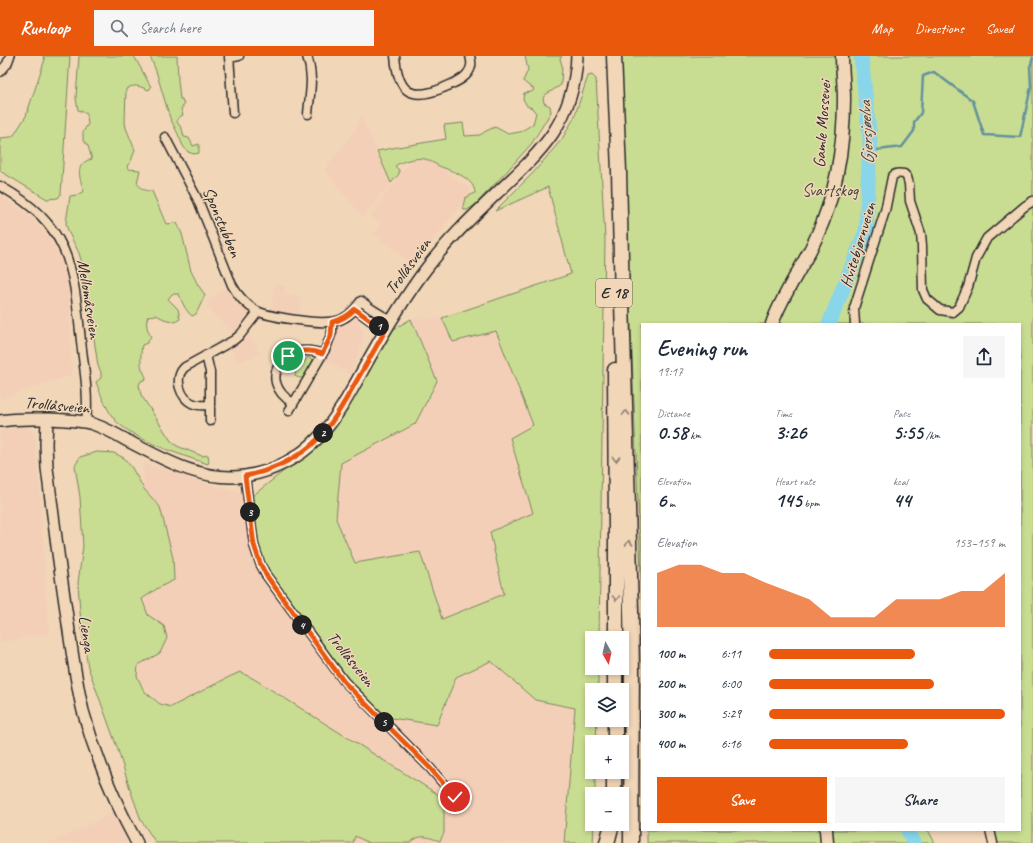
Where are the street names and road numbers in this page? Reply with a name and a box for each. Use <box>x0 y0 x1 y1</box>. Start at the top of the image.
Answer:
street label: Gamle Mossevei <box>808 77 836 168</box>
street label: Sponstubben <box>198 184 247 261</box>
street label: Hvitebjørnveien <box>835 199 881 290</box>
street label: Trollåsveien <box>380 232 436 298</box>
street label: Mellomåsveien <box>72 258 106 341</box>
road number: E 18 <box>596 279 632 307</box>
street label: Trollåsveien <box>24 392 92 418</box>
street label: Lienga <box>74 614 100 656</box>
street label: Trollåsveien <box>322 627 380 692</box>

